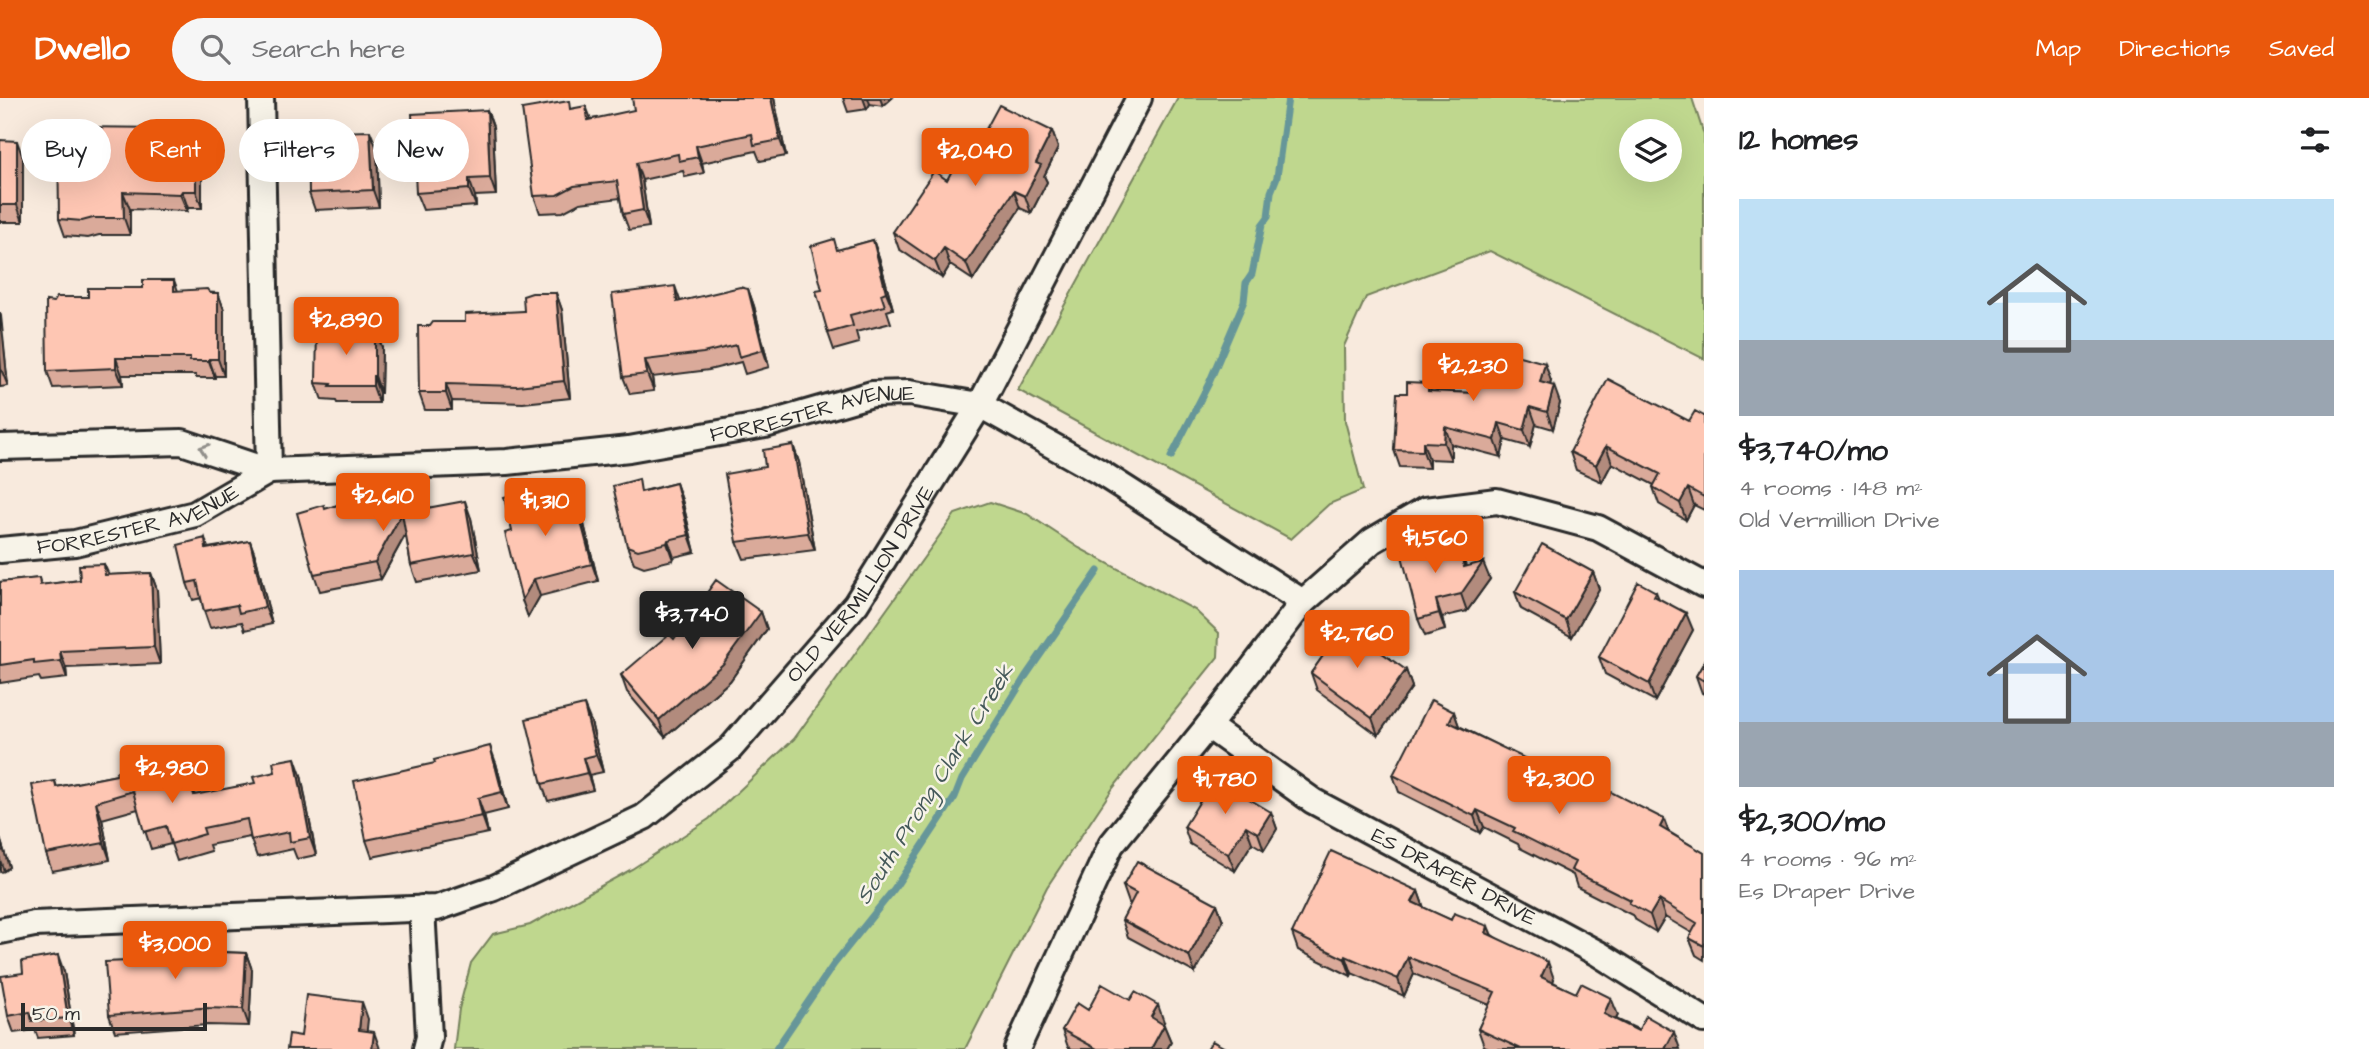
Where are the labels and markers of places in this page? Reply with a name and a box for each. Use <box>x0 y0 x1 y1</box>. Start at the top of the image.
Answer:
pin: $2,040 <box>918 129 1032 188</box>
pin: $2,890 <box>289 298 403 357</box>
pin: $2,230 <box>1416 344 1530 403</box>
pin: $2,610 <box>326 474 440 533</box>
pin: $1,310 <box>488 478 602 538</box>
pin: $1,560 <box>1378 516 1492 575</box>
pin: $3,740 <box>635 592 749 651</box>
pin: $2,760 <box>1300 610 1414 670</box>
pin: $2,980 <box>115 746 229 805</box>
pin: $1,780 <box>1168 756 1282 816</box>
pin: $2,300 <box>1502 756 1616 816</box>
pin: $3,000 <box>118 922 232 981</box>

